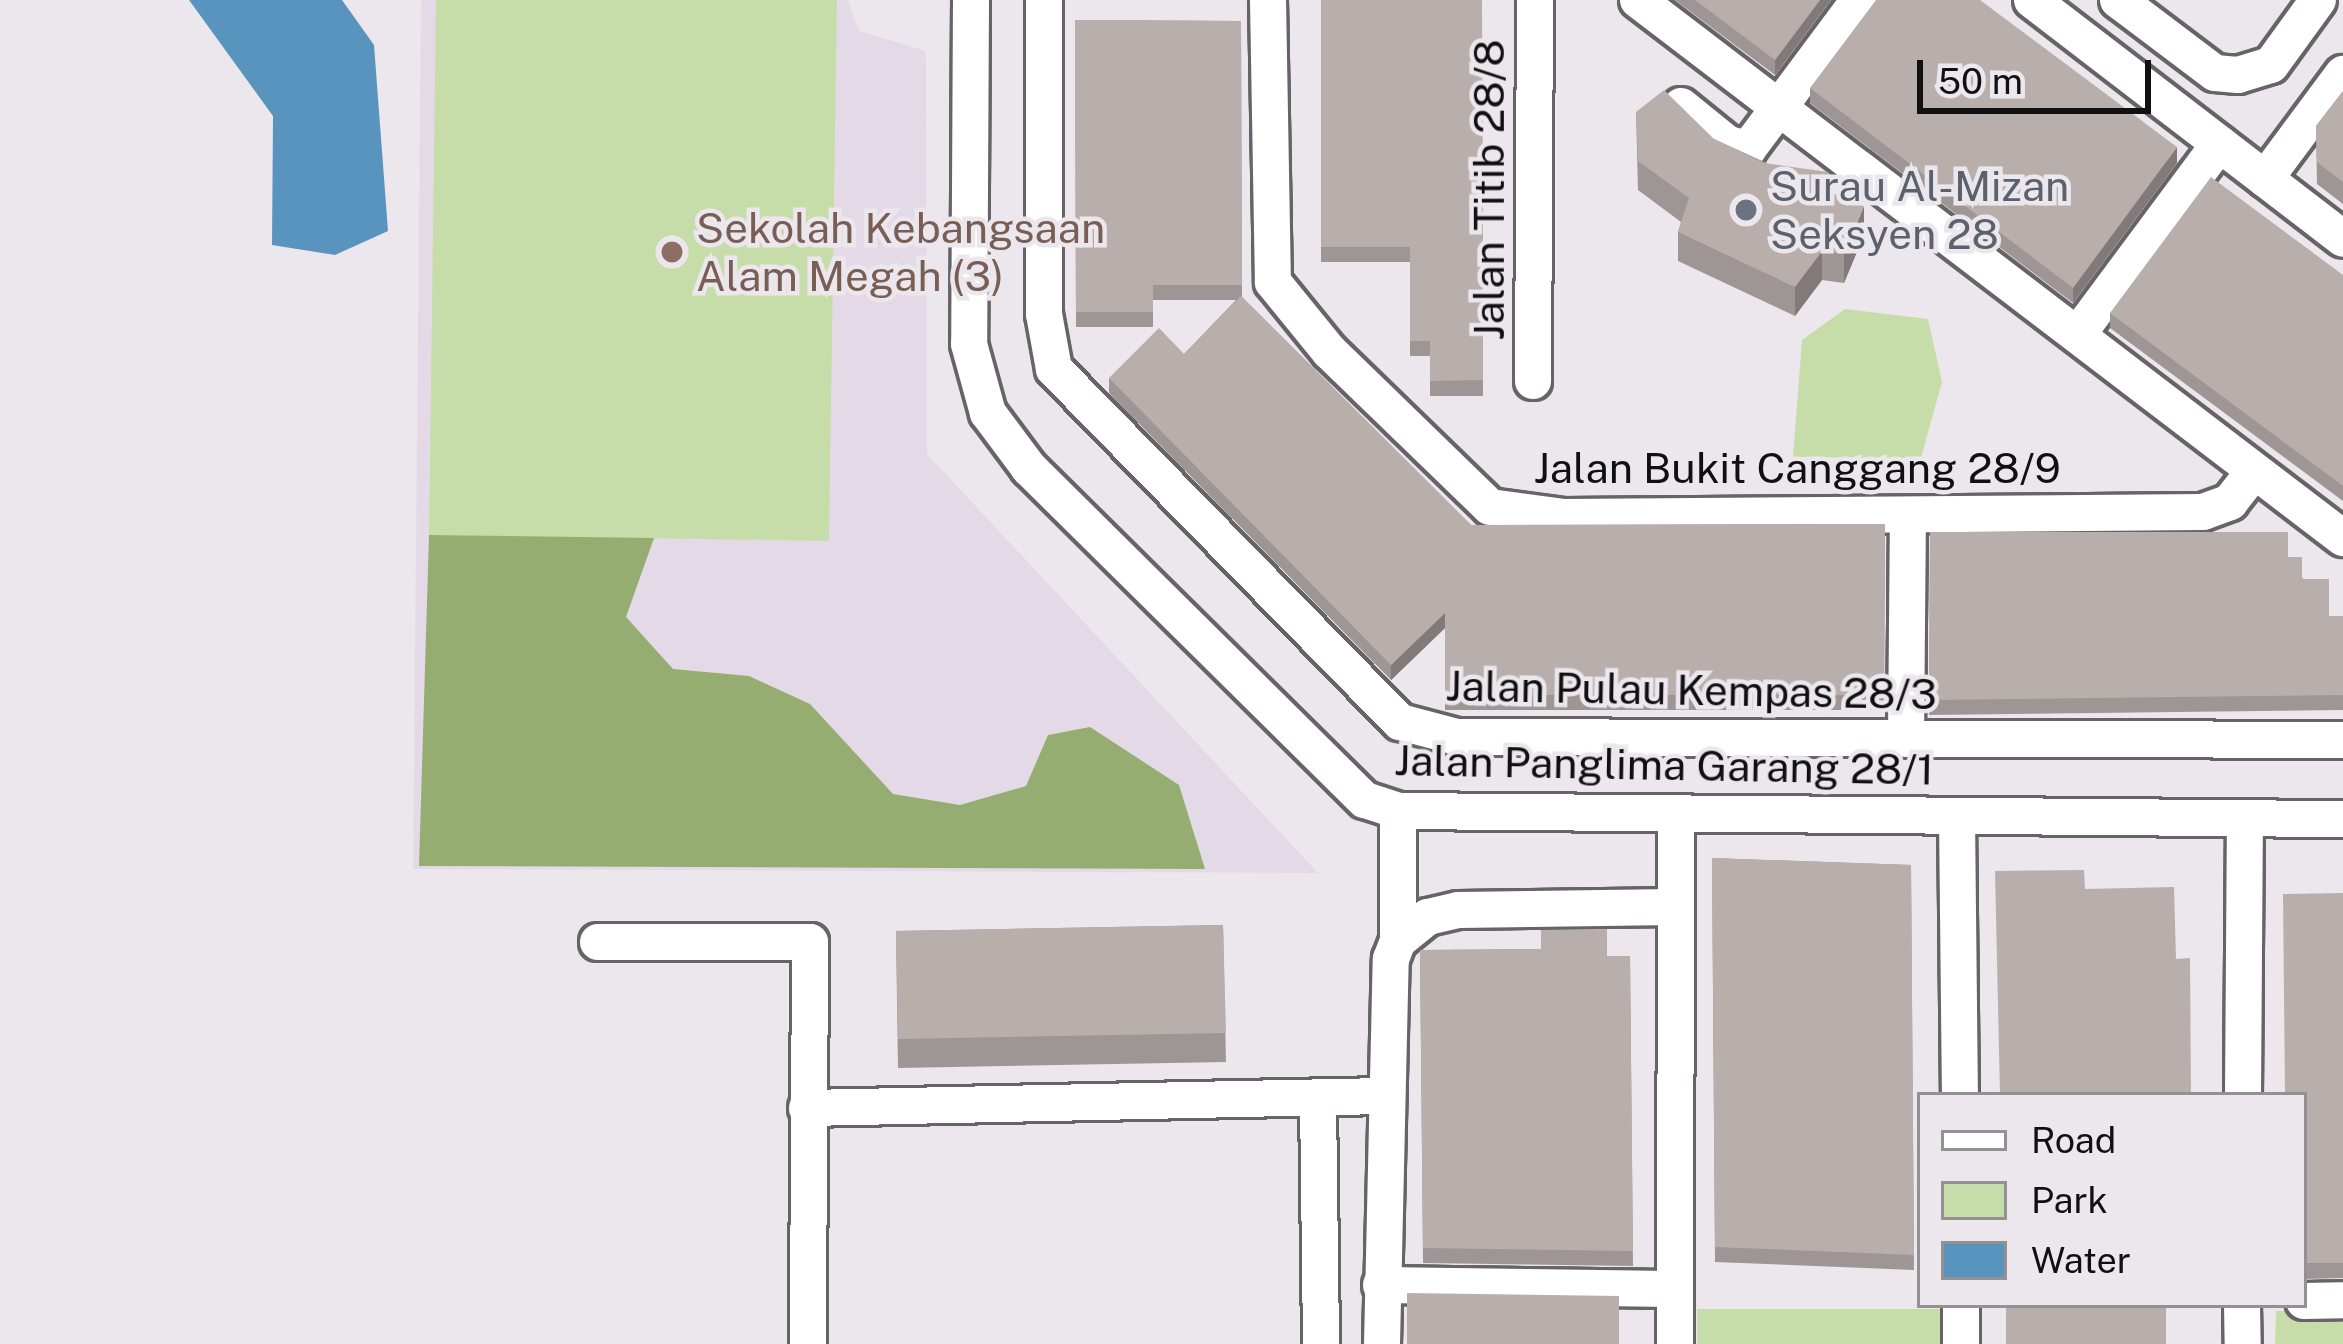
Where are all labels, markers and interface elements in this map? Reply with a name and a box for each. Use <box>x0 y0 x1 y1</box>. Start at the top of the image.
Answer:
scale bar <box>1923 36 2157 110</box>
street label: Jalan Titib 28/8 <box>1464 39 1514 341</box>
text: 50 m <box>1938 60 2023 102</box>
place label: Surau Al-Mizan Seksyen 28 <box>1770 161 2069 260</box>
marker: Surau Al-Mizan Seksyen 28 <box>1733 197 1759 223</box>
place label: Sekolah Kebangsaan Alam Megah (3) <box>696 203 1105 302</box>
marker: Sekolah Kebangsaan Alam Megah (3) <box>659 239 685 265</box>
street label: Jalan Bukit Canggang 28/9 <box>1533 443 2061 493</box>
street label: Jalan Pulau Kempas 28/3 <box>1445 661 1937 719</box>
street label: Jalan Panglima Garang 28/1 <box>1394 735 1934 795</box>
legend <box>1917 1092 2307 1308</box>
text: Road <box>2031 1119 2116 1161</box>
text: Park <box>2031 1179 2108 1221</box>
text: Water <box>2031 1239 2131 1281</box>

